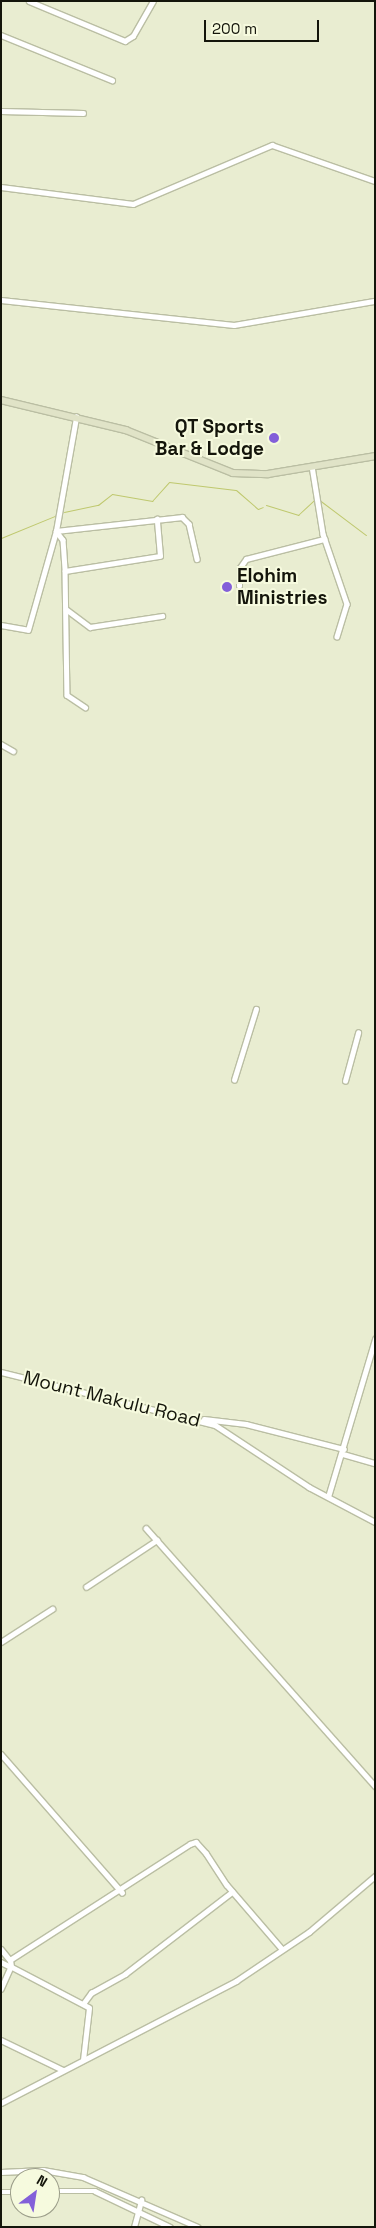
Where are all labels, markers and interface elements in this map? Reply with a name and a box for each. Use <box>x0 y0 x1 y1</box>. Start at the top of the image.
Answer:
scale bar <box>206 10 321 42</box>
text: 200 m <box>212 19 257 38</box>
place label: QT Sports Bar & Lodge <box>155 416 264 460</box>
marker: QT Sports Bar & Lodge <box>268 432 280 444</box>
place label: Elohim Ministries <box>237 565 327 609</box>
marker: Elohim Ministries <box>221 581 233 593</box>
street label: Mount Makulu Road <box>21 1366 203 1432</box>
north arrow <box>10 2168 60 2218</box>
text: N <box>34 2171 51 2191</box>

